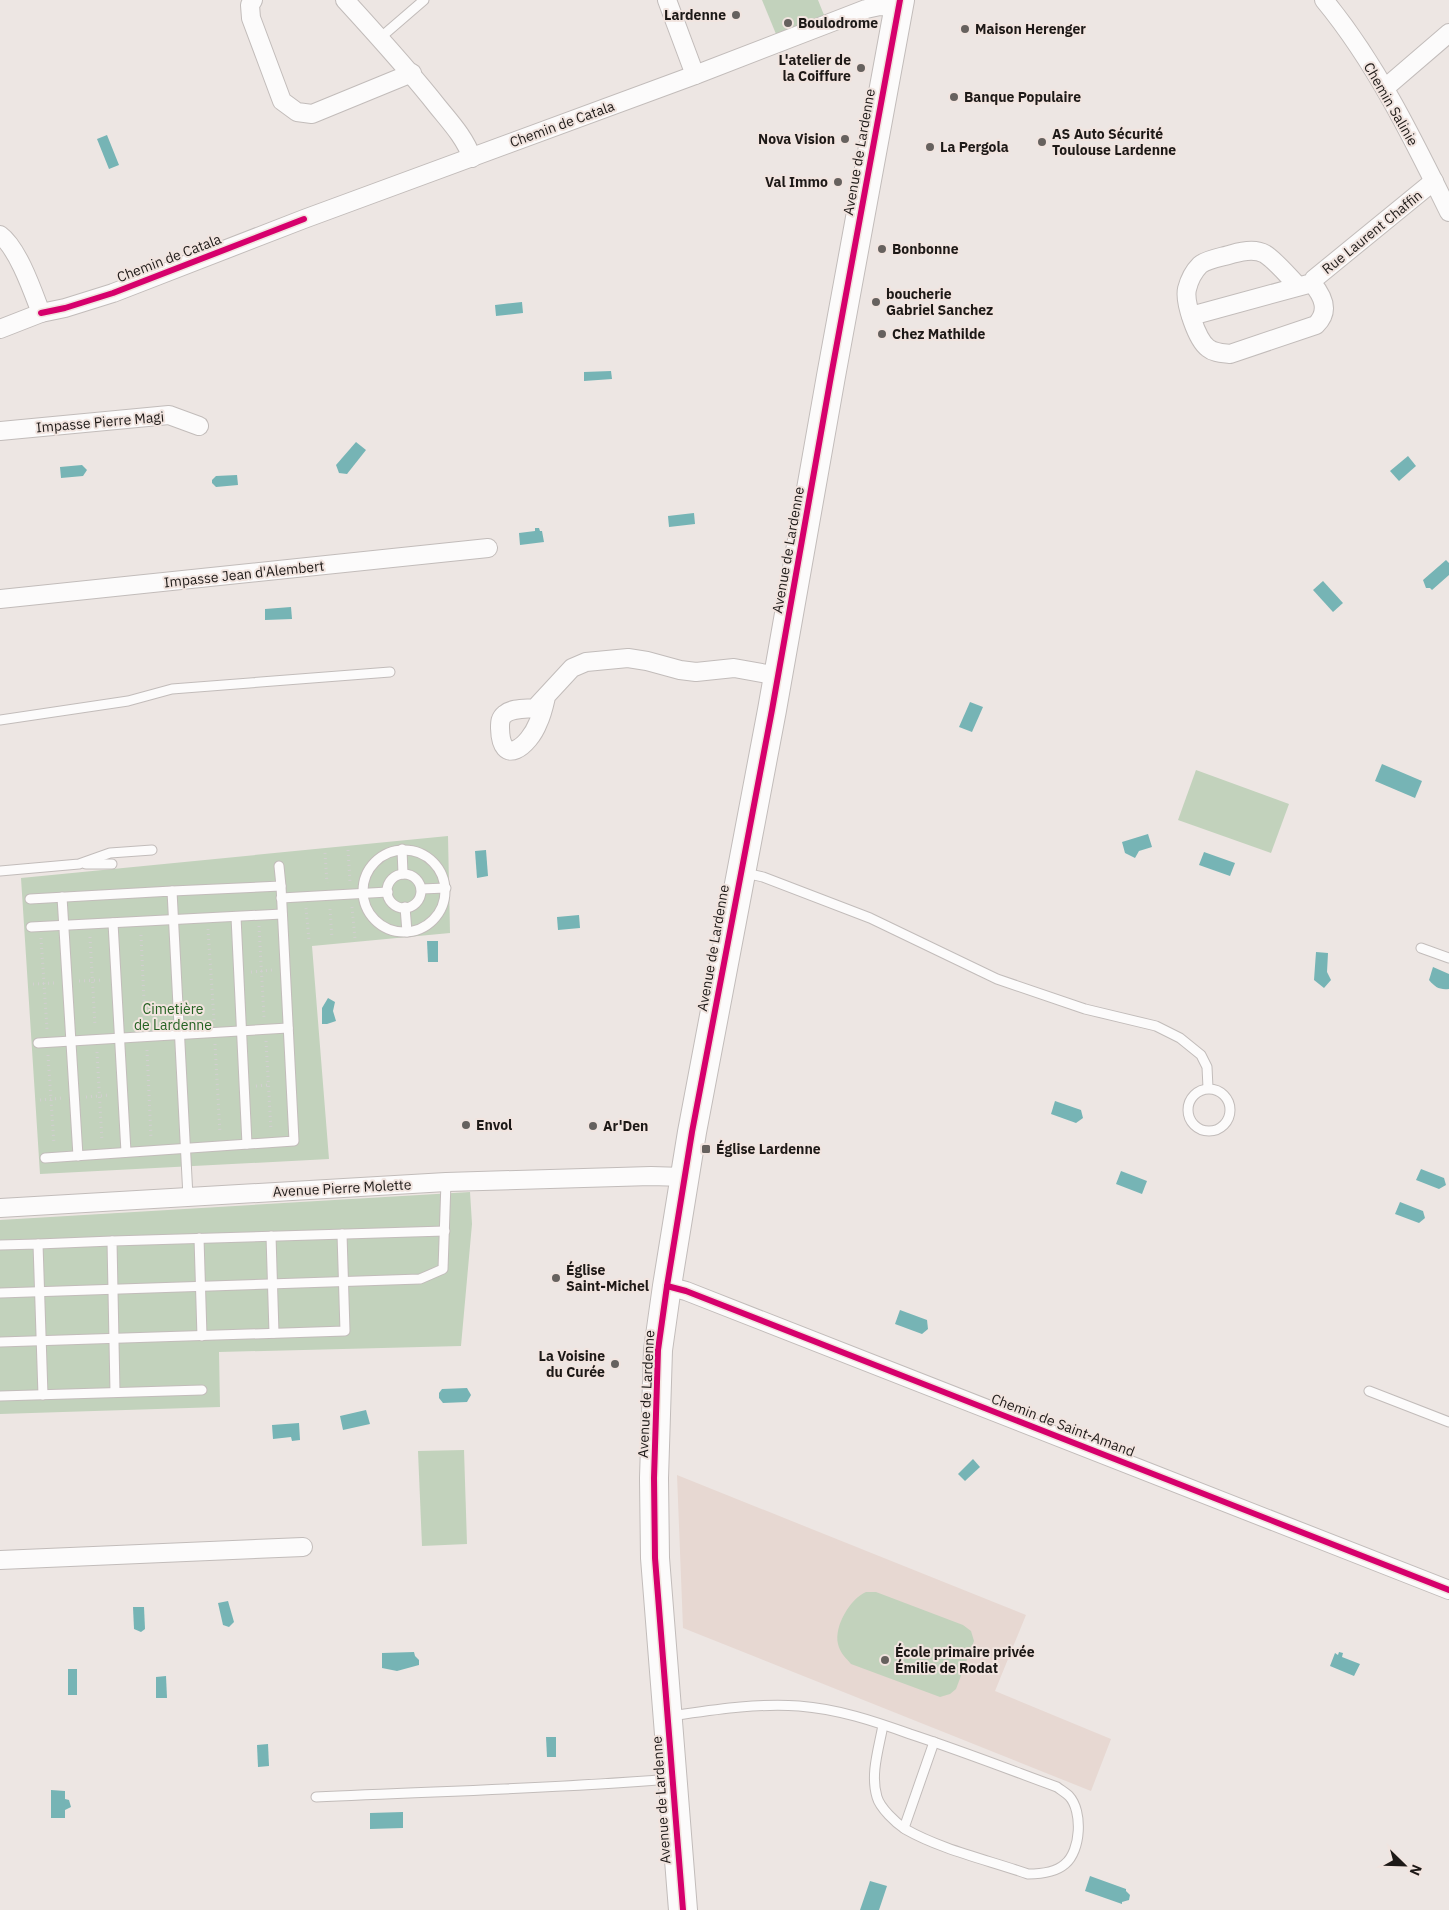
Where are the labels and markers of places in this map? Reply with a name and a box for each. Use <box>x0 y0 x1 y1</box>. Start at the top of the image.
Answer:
place label: Lardenne <box>664 6 726 24</box>
marker: Lardenne <box>730 9 742 21</box>
place label: Boulodrome <box>798 14 878 32</box>
marker: Boulodrome <box>782 17 794 29</box>
place label: Maison Herenger <box>975 20 1086 38</box>
marker: Maison Herenger <box>959 23 971 35</box>
place label: L'atelier de la Coiffure <box>779 51 851 85</box>
marker: L'atelier de la Coiffure <box>855 62 867 74</box>
place label: Banque Populaire <box>964 88 1081 106</box>
marker: Banque Populaire <box>948 91 960 103</box>
place label: AS Auto Sécurité Toulouse Lardenne <box>1052 125 1176 159</box>
place label: Nova Vision <box>758 130 835 148</box>
marker: Nova Vision <box>839 133 851 145</box>
marker: AS Auto Sécurité Toulouse Lardenne <box>1036 136 1048 148</box>
place label: La Pergola <box>940 138 1009 156</box>
marker: La Pergola <box>924 141 936 153</box>
place label: Val Immo <box>765 173 828 191</box>
marker: Val Immo <box>832 176 844 188</box>
place label: Bonbonne <box>892 240 959 258</box>
marker: Bonbonne <box>876 243 888 255</box>
place label: boucherie Gabriel Sanchez <box>886 285 993 319</box>
marker: boucherie Gabriel Sanchez <box>870 296 882 308</box>
place label: Chez Mathilde <box>892 325 986 343</box>
marker: Chez Mathilde <box>876 328 888 340</box>
place label: Envol <box>476 1116 512 1134</box>
place label: Ar'Den <box>603 1117 648 1135</box>
marker: Envol <box>460 1119 472 1131</box>
marker: Ar'Den <box>587 1120 599 1132</box>
place label: Église Lardenne <box>716 1139 821 1158</box>
marker: Église Lardenne <box>700 1143 712 1155</box>
place label: Église Saint-Michel <box>566 1260 649 1295</box>
marker: Église Saint-Michel <box>550 1272 562 1284</box>
place label: La Voisine du Curée <box>538 1347 605 1381</box>
marker: La Voisine du Curée <box>609 1358 621 1370</box>
place label: École primaire privée Émilie de Rodat <box>895 1642 1035 1677</box>
marker: École primaire privée Émilie de Rodat <box>879 1654 891 1666</box>

